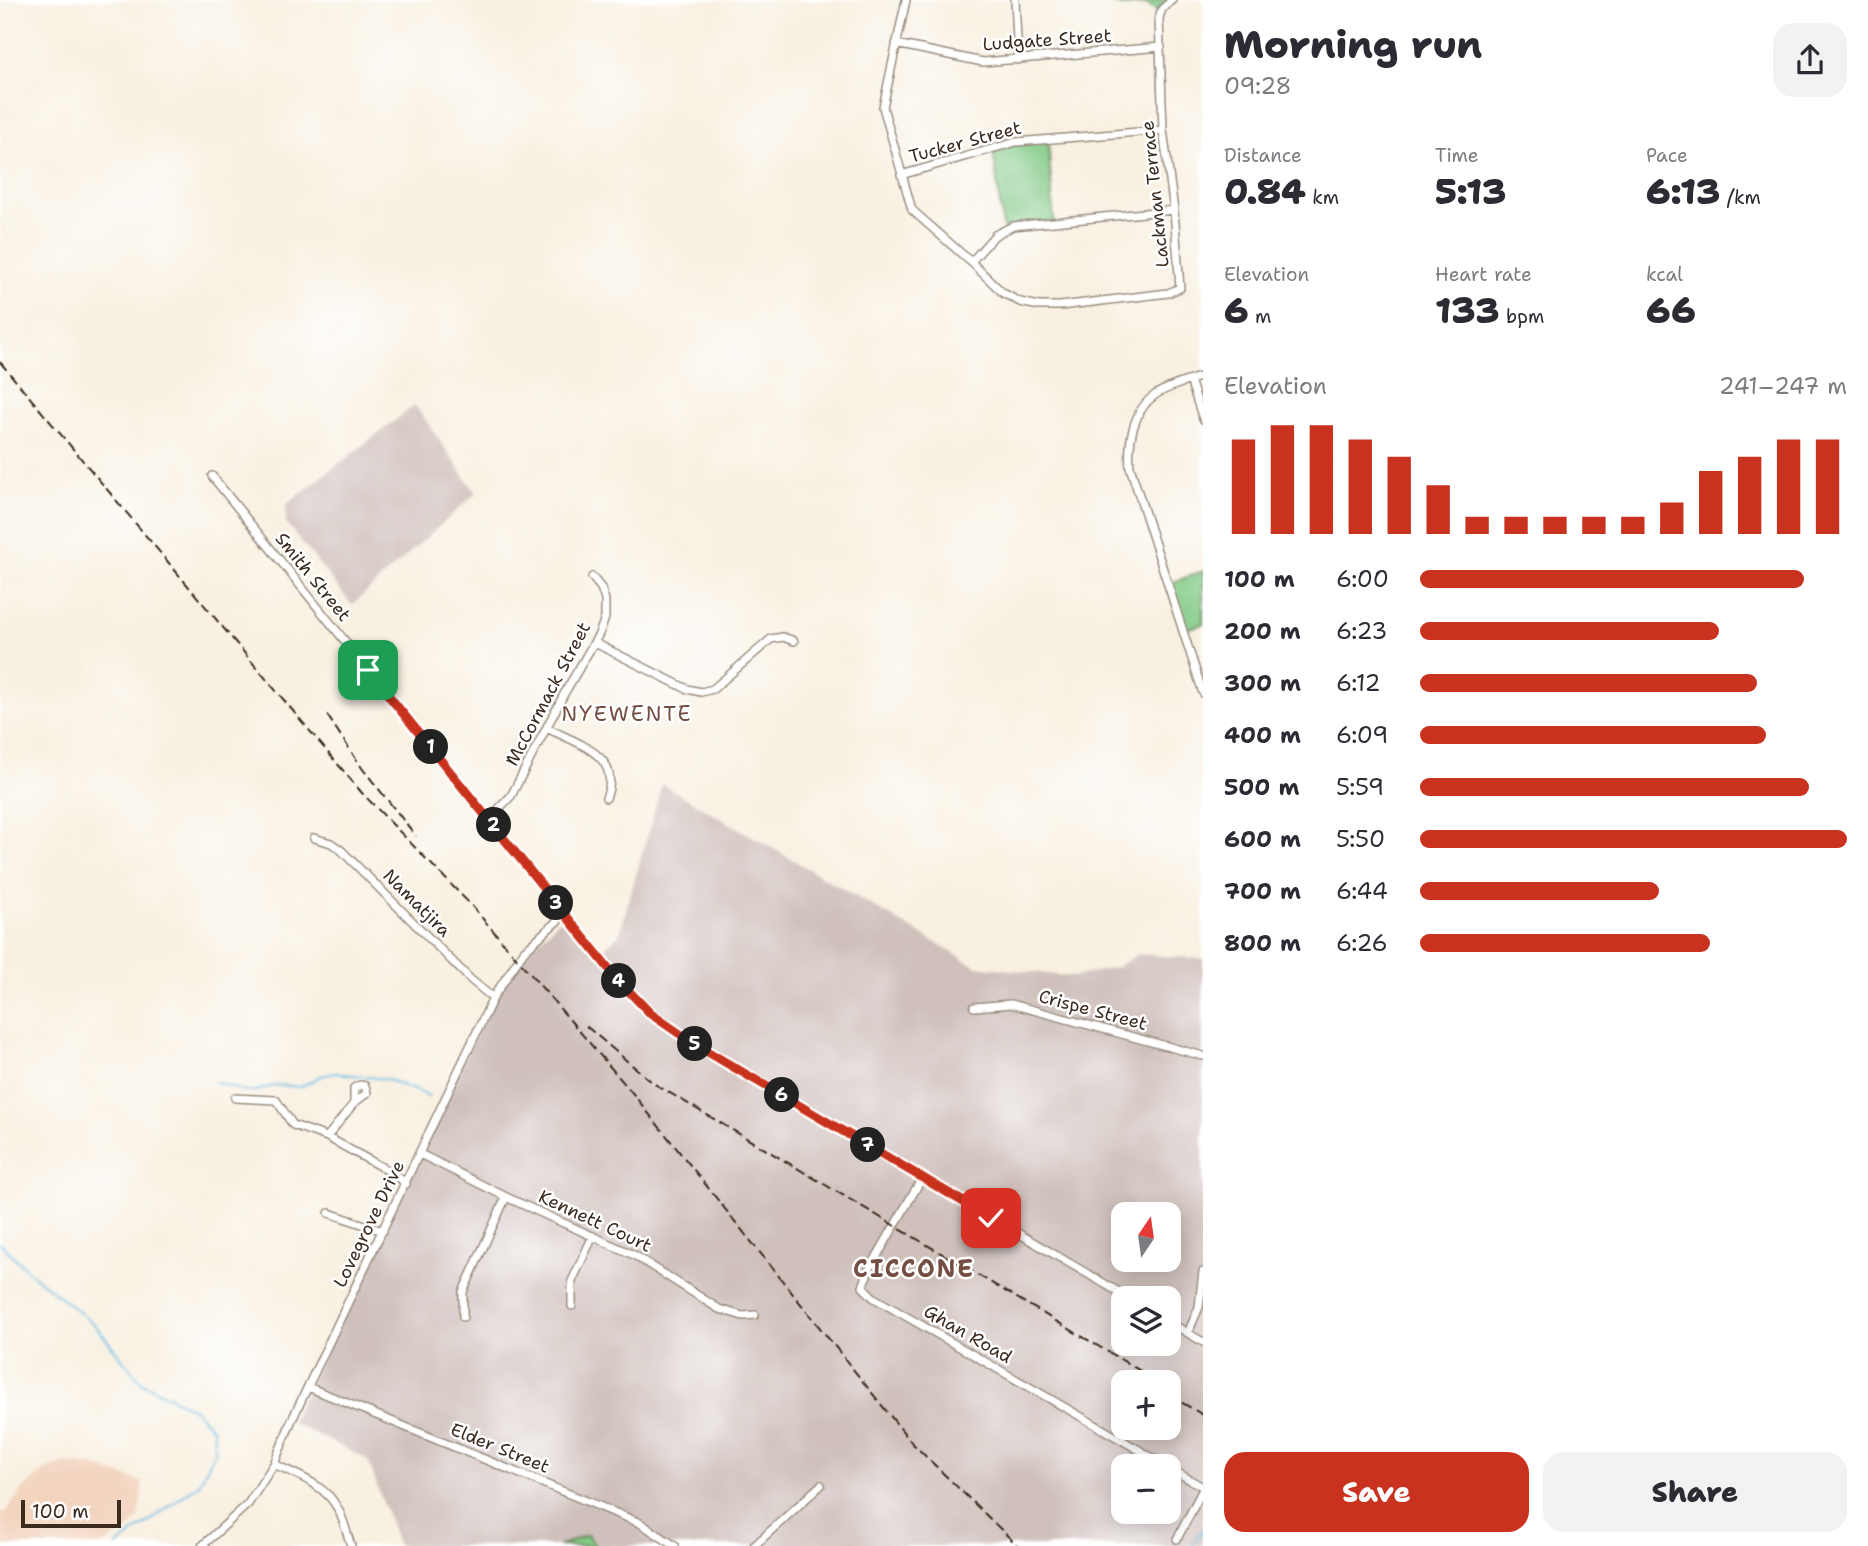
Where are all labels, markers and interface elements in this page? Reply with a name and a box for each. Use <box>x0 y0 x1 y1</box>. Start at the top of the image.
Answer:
text: Morning run <box>1224 19 1482 70</box>
button: share <box>1773 23 1847 97</box>
street label: Ludgate Street <box>982 24 1112 56</box>
text: 09:28 <box>1224 71 1292 101</box>
street label: Tucker Street <box>906 115 1024 169</box>
street label: Lackman Terrace <box>1135 119 1175 269</box>
text: Distance <box>1224 143 1302 168</box>
text: Time <box>1435 143 1479 168</box>
text: Pace <box>1646 143 1688 168</box>
text: 0.84 <box>1224 168 1306 215</box>
text: 5:13 <box>1435 168 1506 215</box>
text: 6:13 <box>1646 168 1720 215</box>
text: km <box>1306 185 1339 210</box>
text: /km <box>1720 185 1761 210</box>
text: Elevation <box>1224 262 1309 287</box>
text: Heart rate <box>1435 262 1532 287</box>
text: kcal <box>1646 262 1683 287</box>
text: 6 <box>1224 287 1249 334</box>
text: 133 <box>1435 287 1500 334</box>
text: 66 <box>1646 287 1696 334</box>
text: m <box>1249 304 1271 329</box>
text: bpm <box>1500 304 1544 329</box>
text: Elevation <box>1224 371 1327 401</box>
text: 241–247 m <box>1719 371 1847 401</box>
street label: Smith Street <box>270 528 356 627</box>
text: 100 m <box>1224 564 1295 594</box>
text: 6:00 <box>1336 564 1389 594</box>
text: 200 m <box>1224 616 1301 646</box>
text: 6:23 <box>1336 616 1387 646</box>
street label: McCormack Street <box>500 618 596 770</box>
pin <box>338 640 398 700</box>
icon: arrive <box>349 651 387 689</box>
text: 300 m <box>1224 668 1301 698</box>
text: 6:12 <box>1336 668 1381 698</box>
district label: NYEWENTE <box>561 700 693 728</box>
text: 400 m <box>1224 720 1301 750</box>
text: 6:09 <box>1336 720 1388 750</box>
pin: 1 <box>414 730 448 764</box>
text: 1 <box>426 734 435 759</box>
text: 500 m <box>1224 772 1299 802</box>
text: 5:59 <box>1336 772 1384 802</box>
pin: 2 <box>476 808 512 842</box>
text: 2 <box>487 812 500 837</box>
text: 600 m <box>1224 824 1301 854</box>
text: 5:50 <box>1336 824 1385 854</box>
street label: Namatjira <box>378 864 456 942</box>
text: 700 m <box>1224 876 1301 906</box>
text: 6:44 <box>1336 876 1388 906</box>
pin: 3 <box>538 886 574 920</box>
text: 3 <box>549 890 562 915</box>
text: 800 m <box>1224 928 1301 958</box>
text: 6:26 <box>1336 928 1388 958</box>
pin: 4 <box>602 964 636 998</box>
text: 4 <box>612 968 625 993</box>
street label: Crispe Street <box>1036 984 1150 1036</box>
pin: 5 <box>678 1026 712 1062</box>
text: 5 <box>689 1031 700 1056</box>
pin: 6 <box>764 1078 800 1112</box>
text: 6 <box>775 1082 788 1107</box>
pin: 7 <box>850 1128 886 1162</box>
text: 7 <box>861 1132 874 1157</box>
street label: Lovegrove Drive <box>328 1157 410 1291</box>
street label: Kennett Court <box>535 1184 656 1258</box>
pin <box>961 1188 1021 1248</box>
icon: check <box>972 1199 1010 1237</box>
north arrow <box>1111 1202 1181 1272</box>
map controls <box>1111 1202 1181 1524</box>
district label: CICCONE <box>853 1253 975 1285</box>
button: layers <box>1111 1286 1181 1356</box>
street label: Ghan Road <box>920 1299 1016 1369</box>
button: + <box>1111 1370 1181 1440</box>
street label: Elder Street <box>447 1417 553 1479</box>
button: Save <box>1224 1452 1529 1532</box>
button: Share <box>1543 1452 1847 1532</box>
button: − <box>1111 1454 1181 1524</box>
scale bar <box>21 1497 121 1529</box>
text: 100 m <box>32 1499 89 1524</box>

